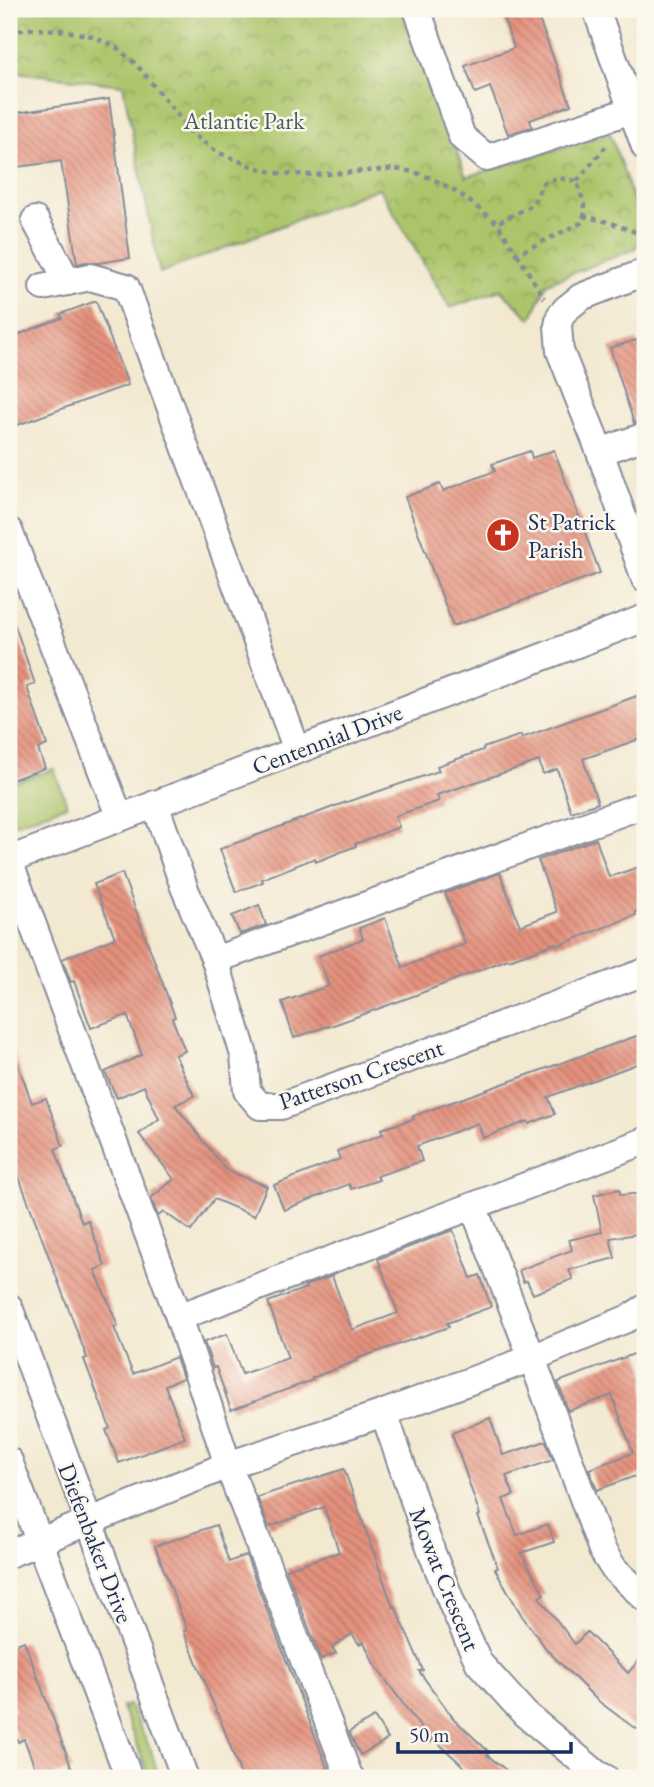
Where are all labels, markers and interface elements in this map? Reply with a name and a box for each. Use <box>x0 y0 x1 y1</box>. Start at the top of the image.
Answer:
park label: Atlantic Park <box>182 105 305 136</box>
place label: St Patrick Parish <box>528 506 616 565</box>
church icon: St Patrick Parish <box>484 516 522 554</box>
street label: Centennial Drive <box>247 696 407 782</box>
street label: Patterson Crescent <box>275 1031 448 1117</box>
street label: Diefenbaker Drive <box>51 1459 141 1627</box>
street label: Mowat Crescent <box>402 1503 488 1656</box>
scale bar <box>398 1710 572 1754</box>
text: 50 m <box>409 1721 450 1748</box>

